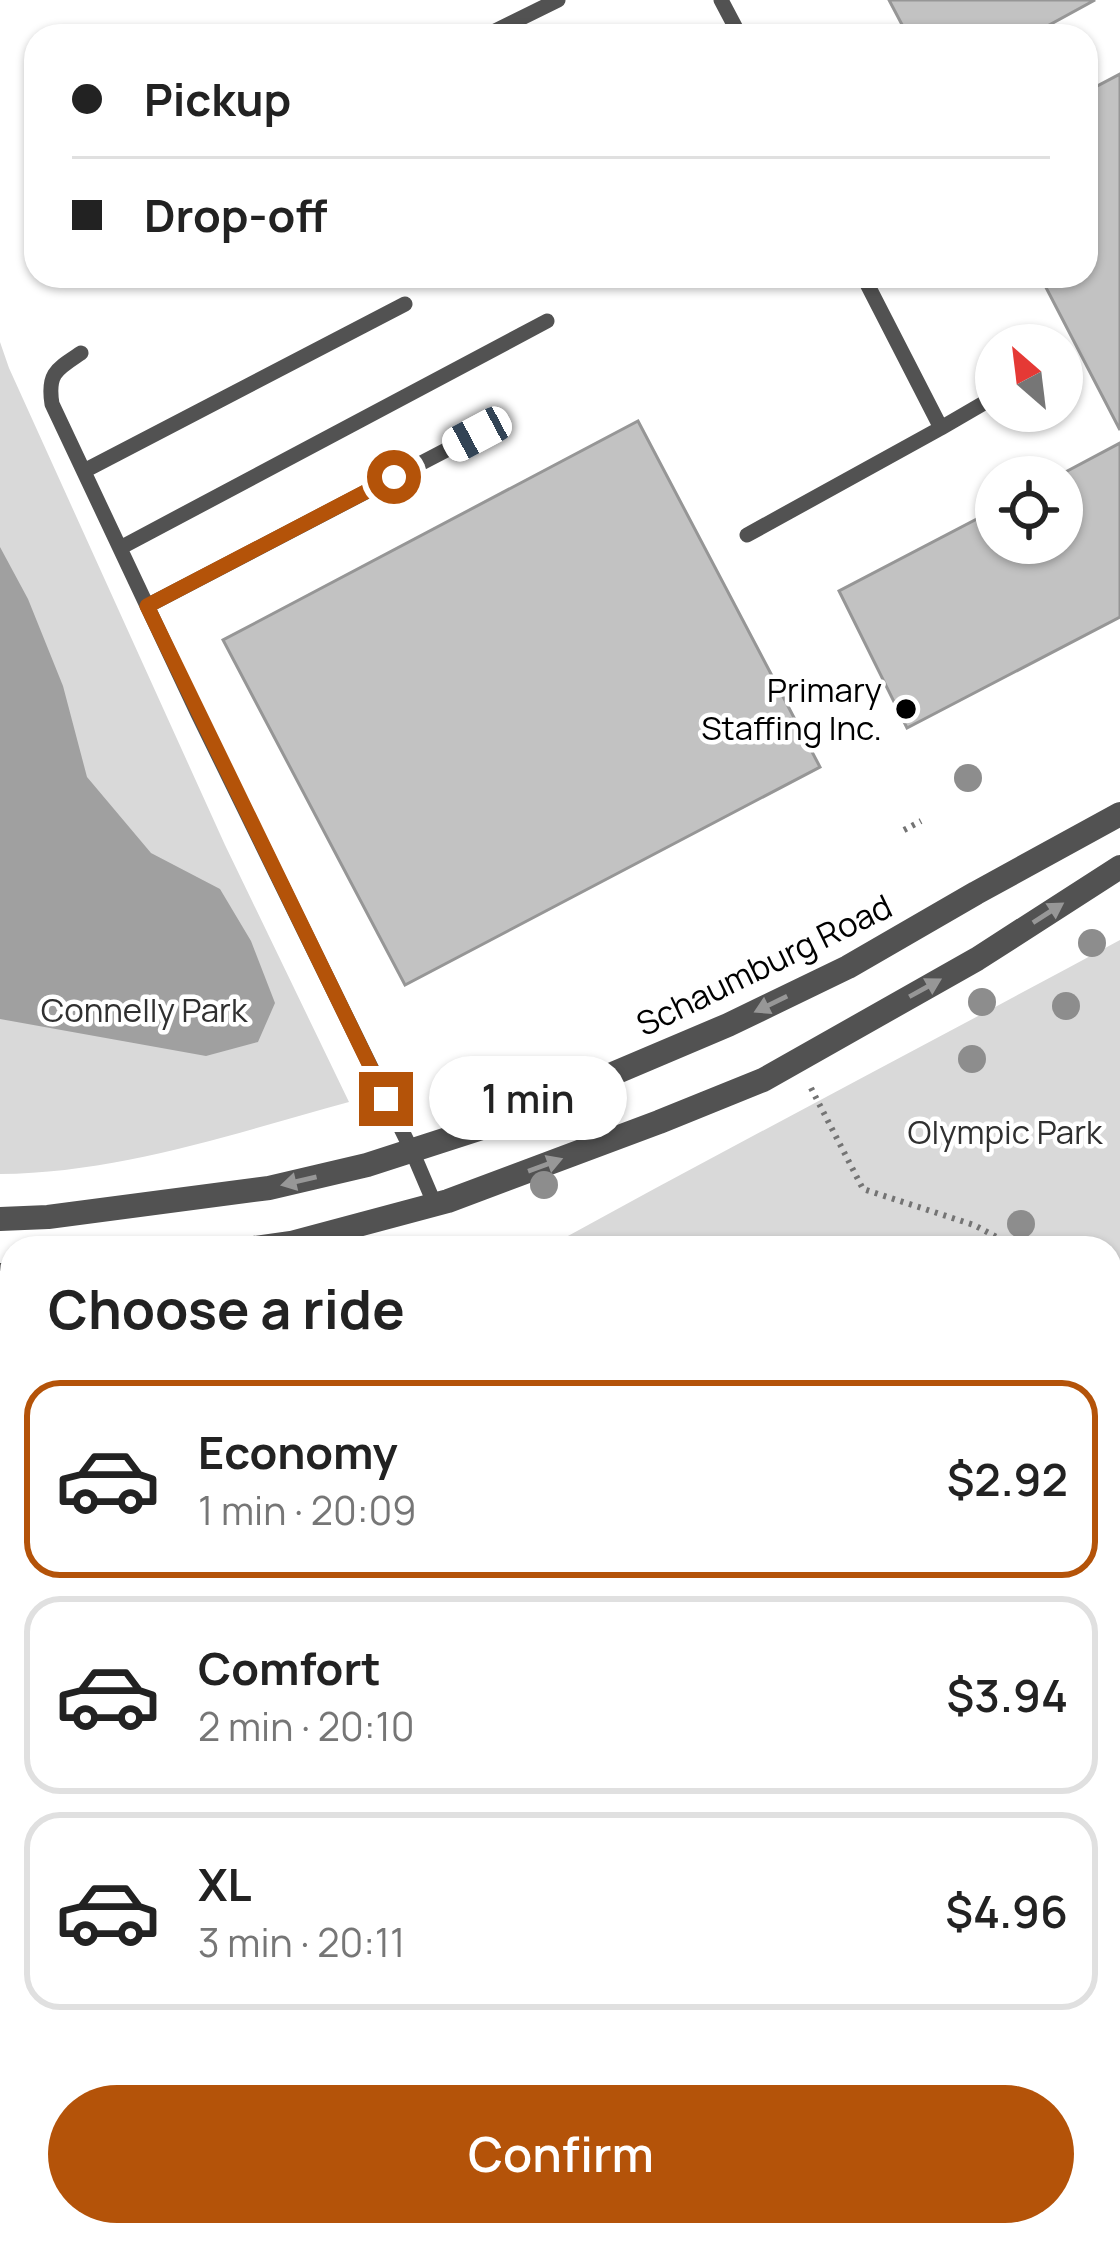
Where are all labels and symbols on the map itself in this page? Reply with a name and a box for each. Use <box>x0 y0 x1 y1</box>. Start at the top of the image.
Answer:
north arrow <box>975 324 1083 432</box>
car <box>437 401 517 467</box>
route start <box>367 450 421 504</box>
place label: Primary Staffing Inc. <box>701 667 882 750</box>
marker: Primary Staffing Inc. <box>893 696 919 722</box>
street label: Schaumburg Road <box>629 883 899 1046</box>
one-way arrow <box>1032 903 1065 925</box>
one-way arrow <box>908 978 942 999</box>
park label: Connelly Park <box>41 987 249 1032</box>
one-way arrow <box>753 994 788 1014</box>
callout: 1 min <box>428 1057 626 1141</box>
route end <box>359 1072 413 1126</box>
park label: Olympic Park <box>908 1109 1104 1154</box>
one-way arrow <box>527 1154 563 1173</box>
one-way arrow <box>280 1172 317 1191</box>

